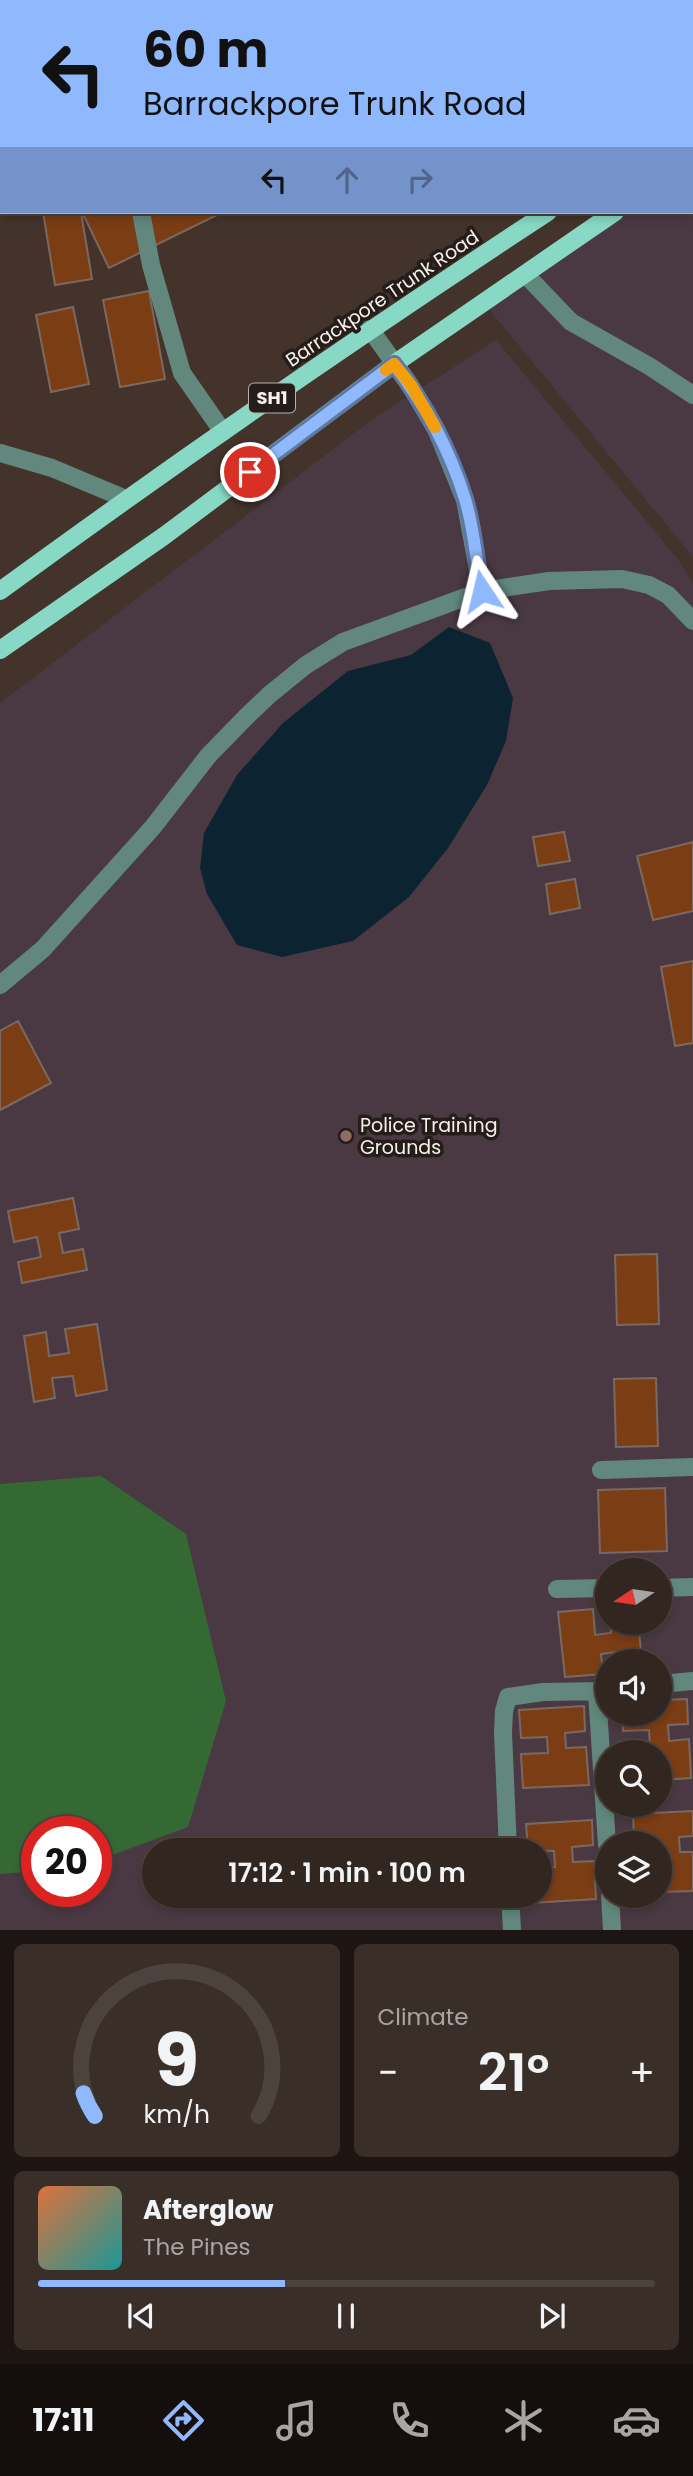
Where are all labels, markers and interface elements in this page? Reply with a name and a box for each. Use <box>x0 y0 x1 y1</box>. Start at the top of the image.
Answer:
text: 60 m <box>143 16 268 84</box>
icon: left <box>28 28 119 119</box>
text: Barrackpore Trunk Road <box>143 81 527 126</box>
icon: left <box>255 161 293 199</box>
icon: ahead <box>328 161 366 199</box>
icon: right <box>401 161 439 199</box>
street label: Barrackpore Trunk Road <box>280 224 484 373</box>
road number: SH1 <box>249 384 295 412</box>
pin <box>220 442 280 502</box>
icon: arrive <box>231 453 269 491</box>
position arrow <box>445 554 519 628</box>
place label: Police Training Grounds <box>360 1112 498 1161</box>
marker: Police Training Grounds <box>338 1128 354 1144</box>
north arrow <box>595 1558 672 1634</box>
map controls <box>595 1558 672 1908</box>
button: sound <box>595 1649 672 1726</box>
button: search <box>595 1740 672 1817</box>
speed limit sign: 20 <box>21 1816 112 1907</box>
button: layers <box>595 1831 672 1908</box>
text: 17:12 · 1 min · 100 m <box>228 1855 466 1891</box>
text: Climate <box>378 2001 468 2033</box>
text: 9 <box>154 2011 199 2112</box>
text: 21° <box>478 2036 550 2109</box>
text: − <box>378 2046 398 2099</box>
text: + <box>629 2046 655 2099</box>
text: km/h <box>143 2097 210 2132</box>
text: Afterglow <box>143 2192 274 2228</box>
text: The Pines <box>143 2231 251 2263</box>
icon: previous <box>122 2297 160 2335</box>
icon: pause <box>327 2297 365 2335</box>
icon: next <box>533 2297 571 2335</box>
icon: directions <box>159 2396 208 2445</box>
icon: music <box>272 2396 321 2445</box>
icon: phone <box>385 2396 434 2445</box>
icon: climate <box>499 2396 548 2445</box>
icon: car <box>612 2396 661 2445</box>
text: 17:11 <box>32 2397 94 2442</box>

